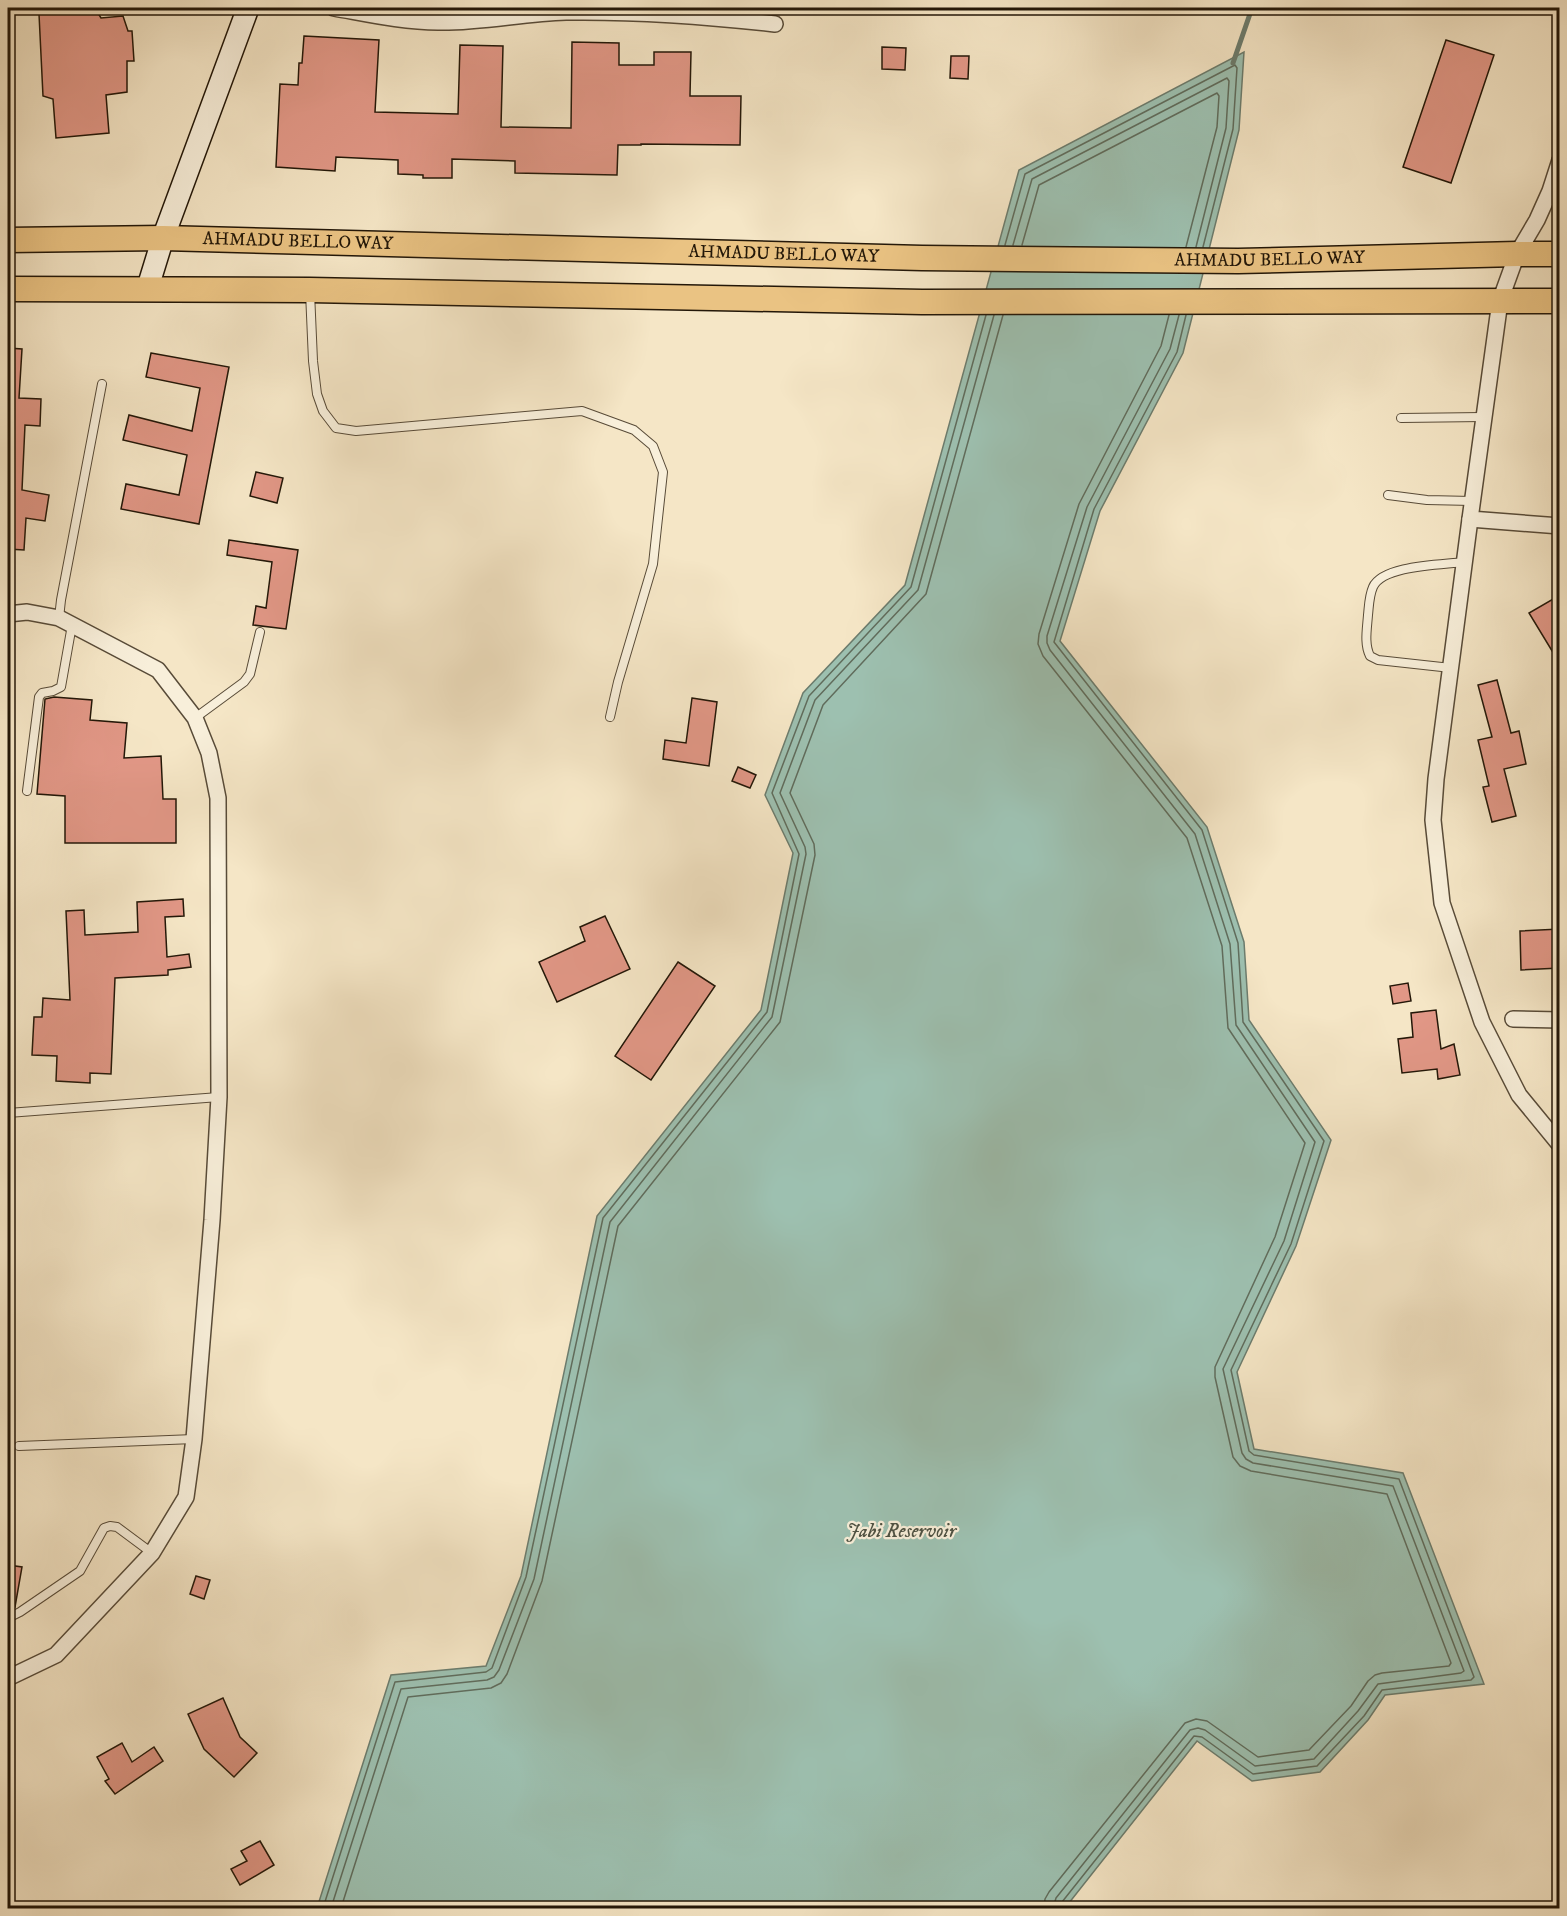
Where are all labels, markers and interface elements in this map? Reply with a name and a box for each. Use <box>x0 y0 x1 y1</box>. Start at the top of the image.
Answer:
street label: AHMADU BELLO WAY <box>202 228 394 255</box>
street label: AHMADU BELLO WAY <box>688 241 880 268</box>
street label: AHMADU BELLO WAY <box>1174 247 1366 272</box>
water label: Jabi Reservoir <box>846 1519 958 1544</box>

